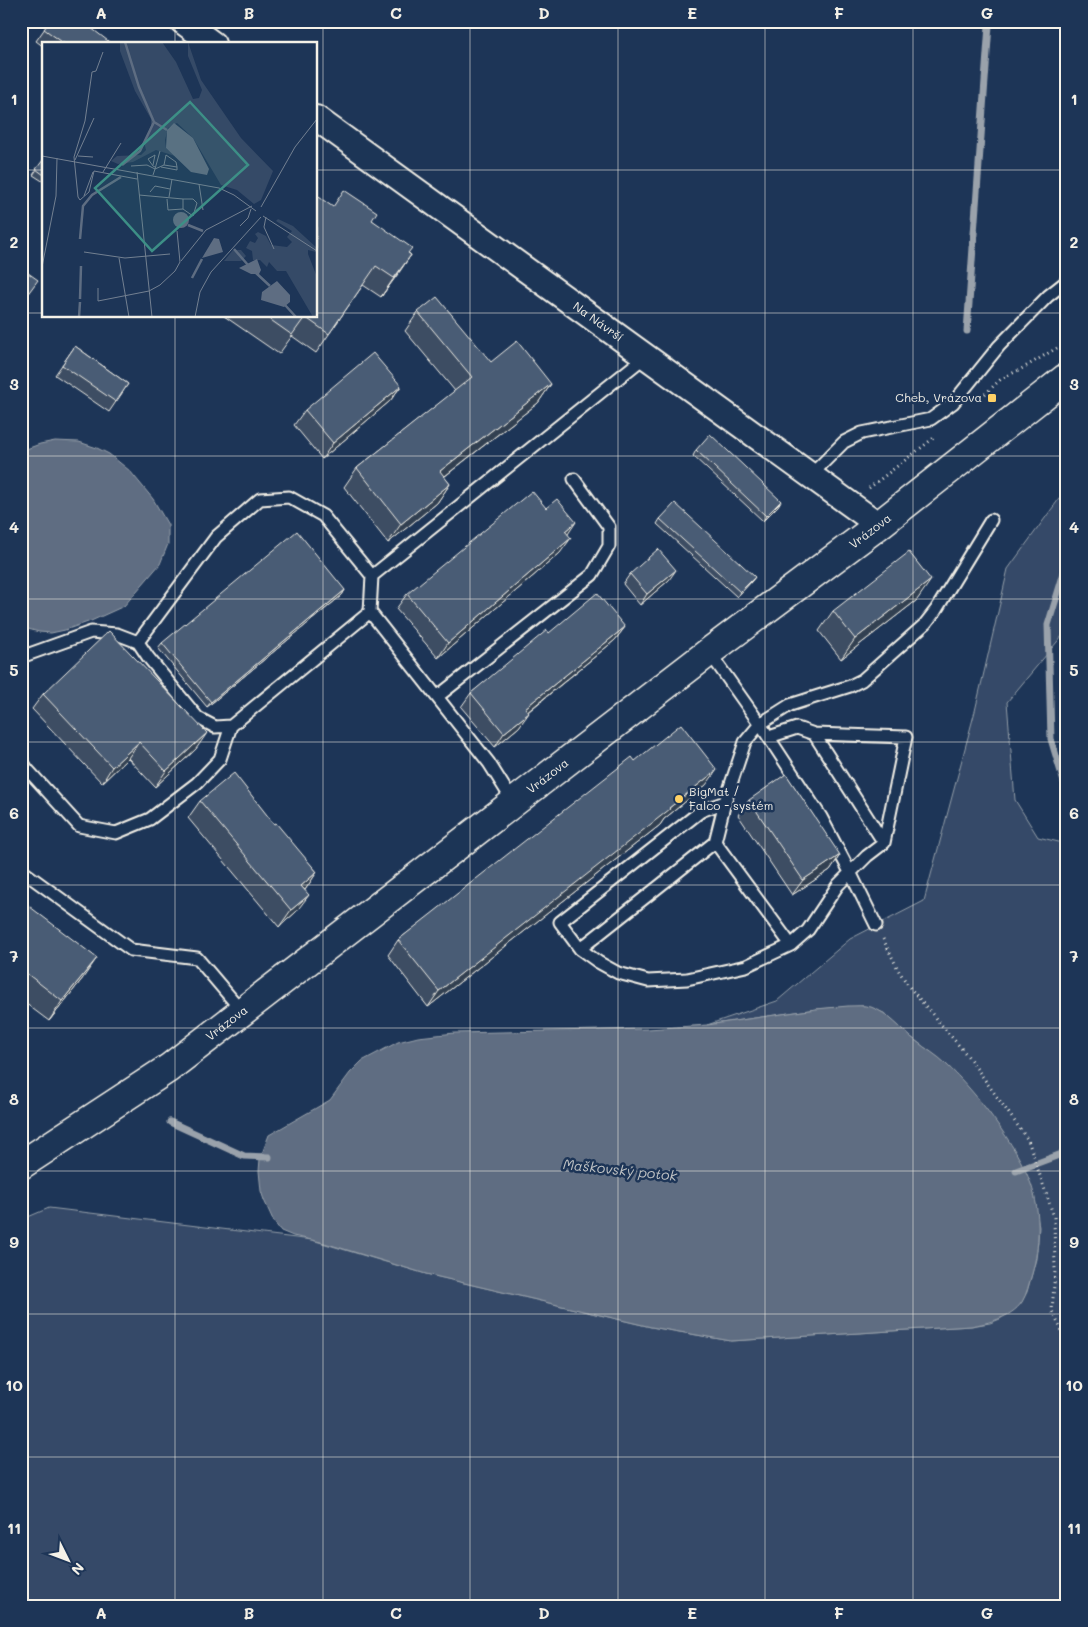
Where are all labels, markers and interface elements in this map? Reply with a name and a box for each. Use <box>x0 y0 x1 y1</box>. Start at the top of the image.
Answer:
text: A <box>95 2 107 23</box>
text: B <box>244 2 254 23</box>
text: C <box>390 2 402 23</box>
text: D <box>538 2 550 23</box>
text: E <box>687 2 697 23</box>
text: F <box>834 2 844 23</box>
text: G <box>981 2 993 23</box>
inset map <box>42 42 318 318</box>
text: 1 <box>10 88 18 109</box>
text: 1 <box>1070 88 1078 109</box>
text: 2 <box>10 231 19 252</box>
text: 2 <box>1070 231 1079 252</box>
street label: Na Návrší <box>570 297 627 345</box>
text: 3 <box>9 373 19 394</box>
text: 3 <box>1069 373 1079 394</box>
place label: Cheb, Vrázova <box>895 389 982 405</box>
marker: Cheb, Vrázova <box>986 392 998 404</box>
street label: Vrázova <box>845 509 894 552</box>
text: 4 <box>9 516 19 537</box>
text: 4 <box>1069 516 1079 537</box>
text: 5 <box>9 659 19 680</box>
text: 5 <box>1069 659 1079 680</box>
street label: Vrázova <box>523 754 571 797</box>
place label: BigMat / Falco - systém <box>689 783 773 813</box>
marker: BigMat / Falco - systém <box>673 793 685 805</box>
text: 6 <box>9 802 19 823</box>
text: 6 <box>1069 802 1079 823</box>
text: 7 <box>10 945 19 966</box>
text: 7 <box>1070 945 1079 966</box>
street label: Vrázova <box>202 1001 251 1044</box>
text: 8 <box>9 1088 19 1109</box>
text: 8 <box>1069 1088 1079 1109</box>
water label: Maškovský potok <box>562 1154 679 1185</box>
text: 9 <box>9 1231 19 1252</box>
text: 9 <box>1069 1231 1079 1252</box>
text: 10 <box>5 1374 23 1395</box>
text: 10 <box>1065 1374 1083 1395</box>
text: 11 <box>7 1517 21 1538</box>
text: 11 <box>1067 1517 1081 1538</box>
north arrow <box>42 1534 92 1584</box>
text: N <box>67 1559 89 1579</box>
text: A <box>95 1602 107 1623</box>
text: B <box>244 1602 254 1623</box>
text: C <box>390 1602 402 1623</box>
text: D <box>538 1602 550 1623</box>
text: E <box>687 1602 697 1623</box>
text: F <box>834 1602 844 1623</box>
text: G <box>981 1602 993 1623</box>

